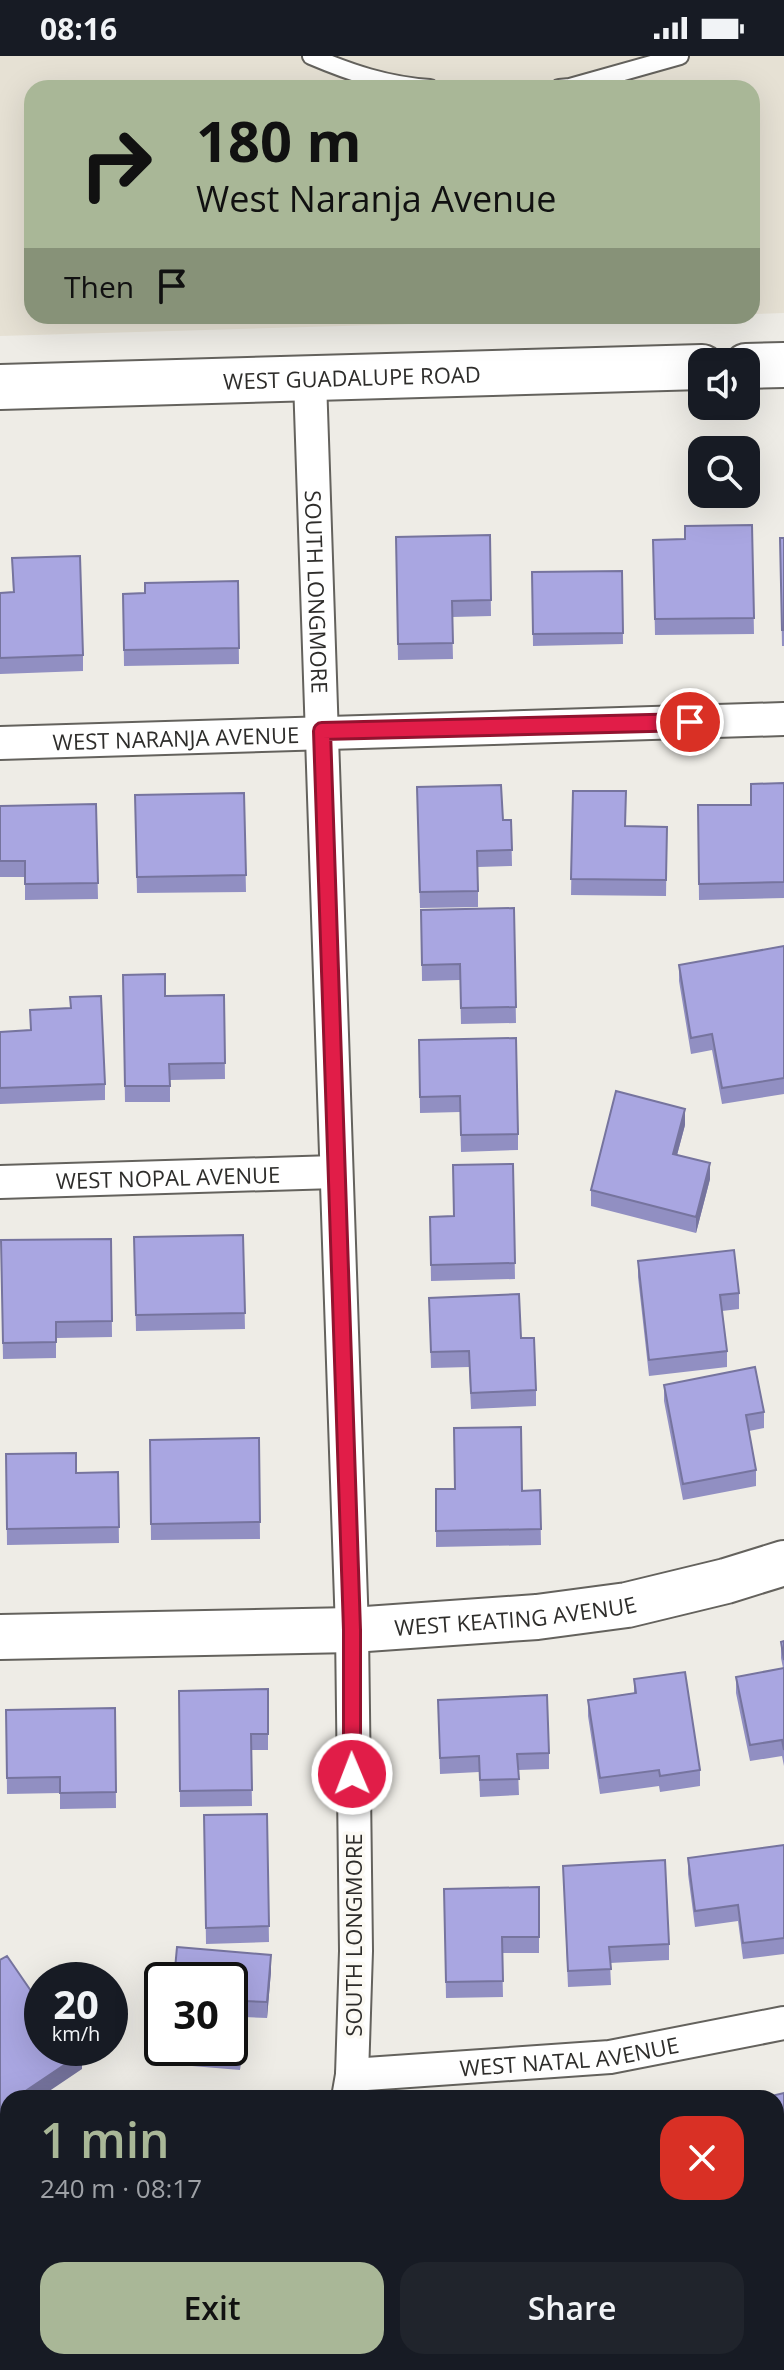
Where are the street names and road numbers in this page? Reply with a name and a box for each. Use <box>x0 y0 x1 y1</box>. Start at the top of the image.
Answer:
street label: WEST GUADALUPE ROAD <box>223 358 481 396</box>
street label: SOUTH LONGMORE <box>299 490 336 694</box>
street label: WEST NARANJA AVENUE <box>52 719 300 756</box>
street label: WEST NOPAL AVENUE <box>55 1159 281 1195</box>
street label: WEST KEATING AVENUE <box>393 1588 639 1642</box>
street label: SOUTH LONGMORE <box>338 1833 368 2037</box>
street label: WEST NATAL AVENUE <box>459 2029 681 2082</box>

